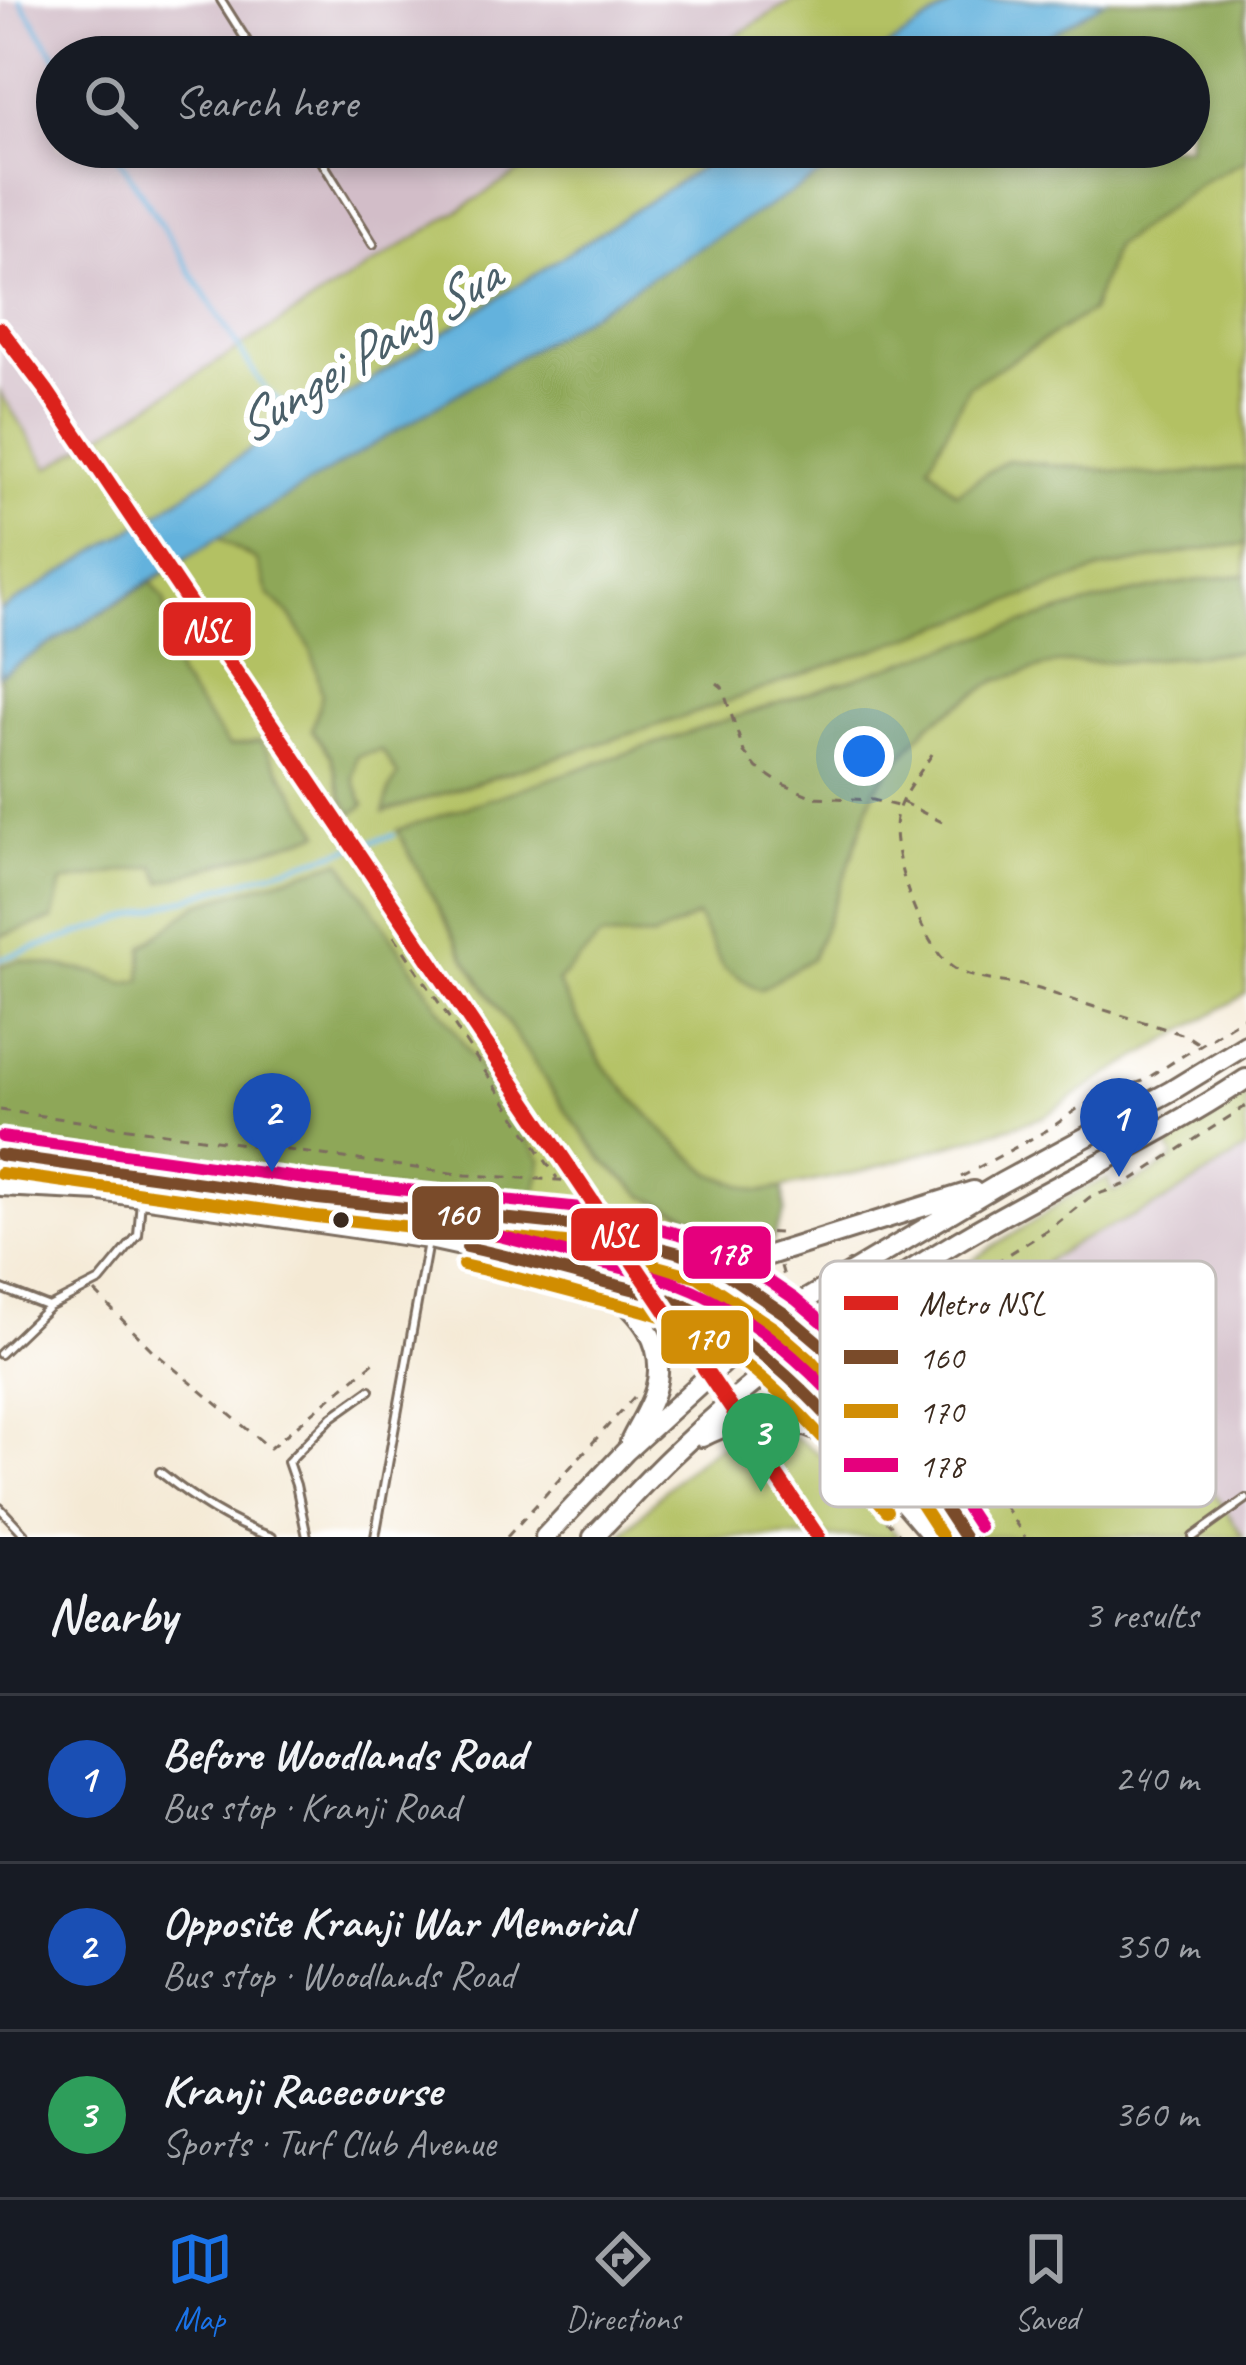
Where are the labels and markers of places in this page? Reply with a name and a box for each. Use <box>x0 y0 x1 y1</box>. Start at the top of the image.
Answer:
pin: 2 <box>233 1073 311 1172</box>
pin: 1 <box>1080 1078 1158 1177</box>
unlabelled marker <box>330 1209 352 1231</box>
pin: 3 <box>722 1393 800 1492</box>

